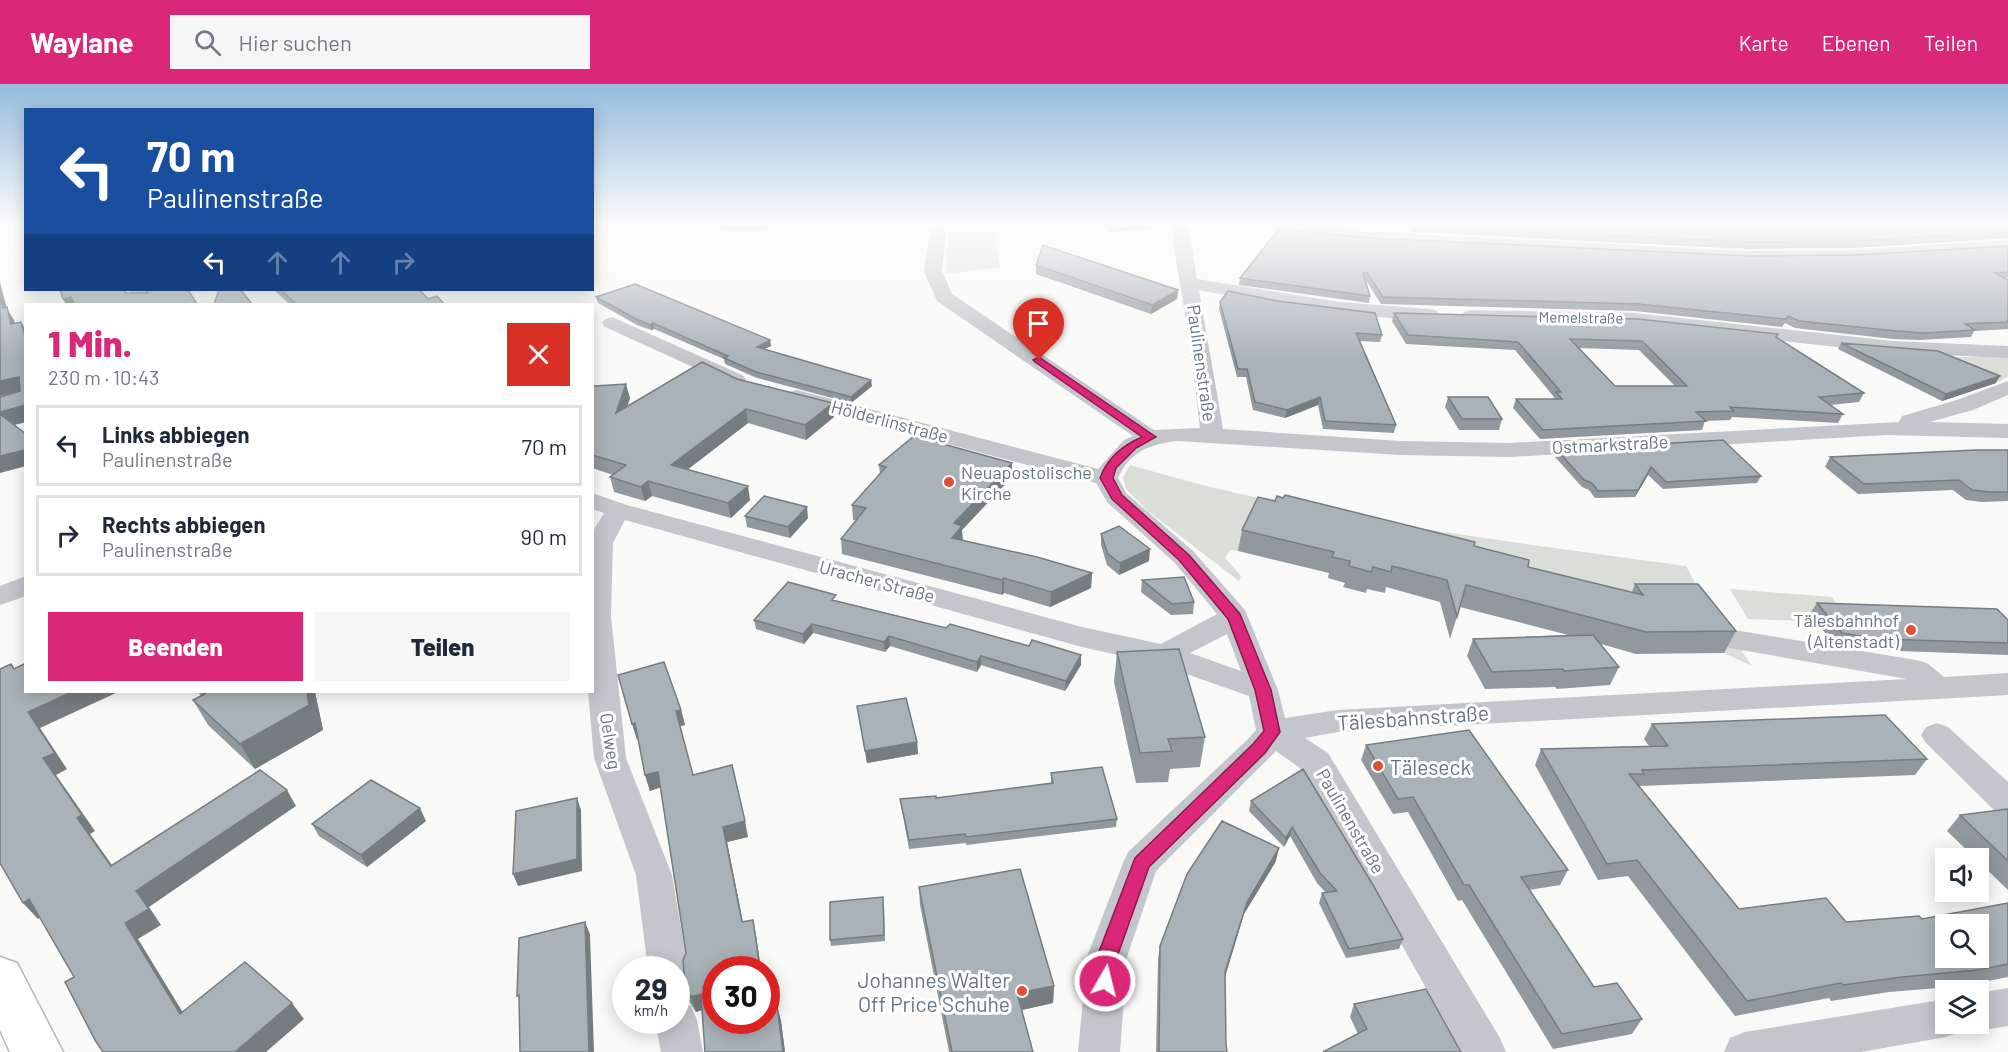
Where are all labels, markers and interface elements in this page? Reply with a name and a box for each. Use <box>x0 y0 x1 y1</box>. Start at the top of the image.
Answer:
search box <box>170 15 590 69</box>
text: Waylane <box>30 25 134 59</box>
icon: search <box>191 26 224 59</box>
text: Hier suchen <box>239 29 352 55</box>
text: Karte <box>1739 30 1789 55</box>
text: Ebenen <box>1822 30 1891 55</box>
text: Teilen <box>1924 30 1978 55</box>
text: 70 m <box>147 130 235 180</box>
icon: left <box>48 132 126 210</box>
text: Paulinenstraße <box>147 181 323 213</box>
icon: left <box>198 246 231 279</box>
icon: ahead <box>261 246 294 279</box>
icon: ahead <box>324 246 357 279</box>
icon: right <box>387 246 420 279</box>
pin <box>1013 298 1064 360</box>
street label: Paulinenstraße <box>1183 303 1221 423</box>
icon: arrive <box>1022 307 1055 340</box>
street label: Memelstraße <box>1539 307 1623 327</box>
text: 1 Min. <box>48 321 132 364</box>
button: close <box>507 323 570 386</box>
text: 230 m · 10:43 <box>48 365 159 389</box>
street label: Hölderlinstraße <box>829 395 951 447</box>
text: Links abbiegen <box>102 421 250 447</box>
icon: left <box>51 429 84 462</box>
street label: Ostmarkstraße <box>1551 430 1669 458</box>
text: 70 m <box>522 433 567 459</box>
text: Paulinenstraße <box>102 447 233 471</box>
place label: Neuapostolische Kirche <box>961 461 1092 504</box>
marker: Neuapostolische Kirche <box>942 475 956 489</box>
text: Rechts abbiegen <box>102 511 265 537</box>
icon: right <box>51 519 84 552</box>
text: 90 m <box>521 523 567 549</box>
text: Paulinenstraße <box>102 537 233 561</box>
street label: Uracher Straße <box>817 555 937 607</box>
place label: Tälesbahnhof (Altenstadt) <box>1794 609 1899 652</box>
button: Beenden <box>48 612 303 681</box>
button: Teilen <box>315 612 570 681</box>
marker: Tälesbahnhof (Altenstadt) <box>1904 623 1918 637</box>
street label: Tälesbahnstraße <box>1336 699 1490 735</box>
street label: Oelweg <box>596 711 626 771</box>
place label: Täleseck <box>1390 754 1471 779</box>
marker: Täleseck <box>1371 759 1385 773</box>
street label: Paulinenstraße <box>1312 765 1390 877</box>
map controls <box>1935 848 1989 1034</box>
button: sound <box>1935 848 1989 902</box>
button: search <box>1935 914 1989 968</box>
position arrow <box>1073 949 1137 1013</box>
speed limit sign: 30 <box>702 956 780 1034</box>
place label: Johannes Walter Off Price Schuhe <box>857 967 1010 1016</box>
text: 29 <box>635 970 667 1006</box>
button: layers <box>1935 980 1989 1034</box>
marker: Johannes Walter Off Price Schuhe <box>1015 984 1029 998</box>
text: km/h <box>634 1001 668 1019</box>

